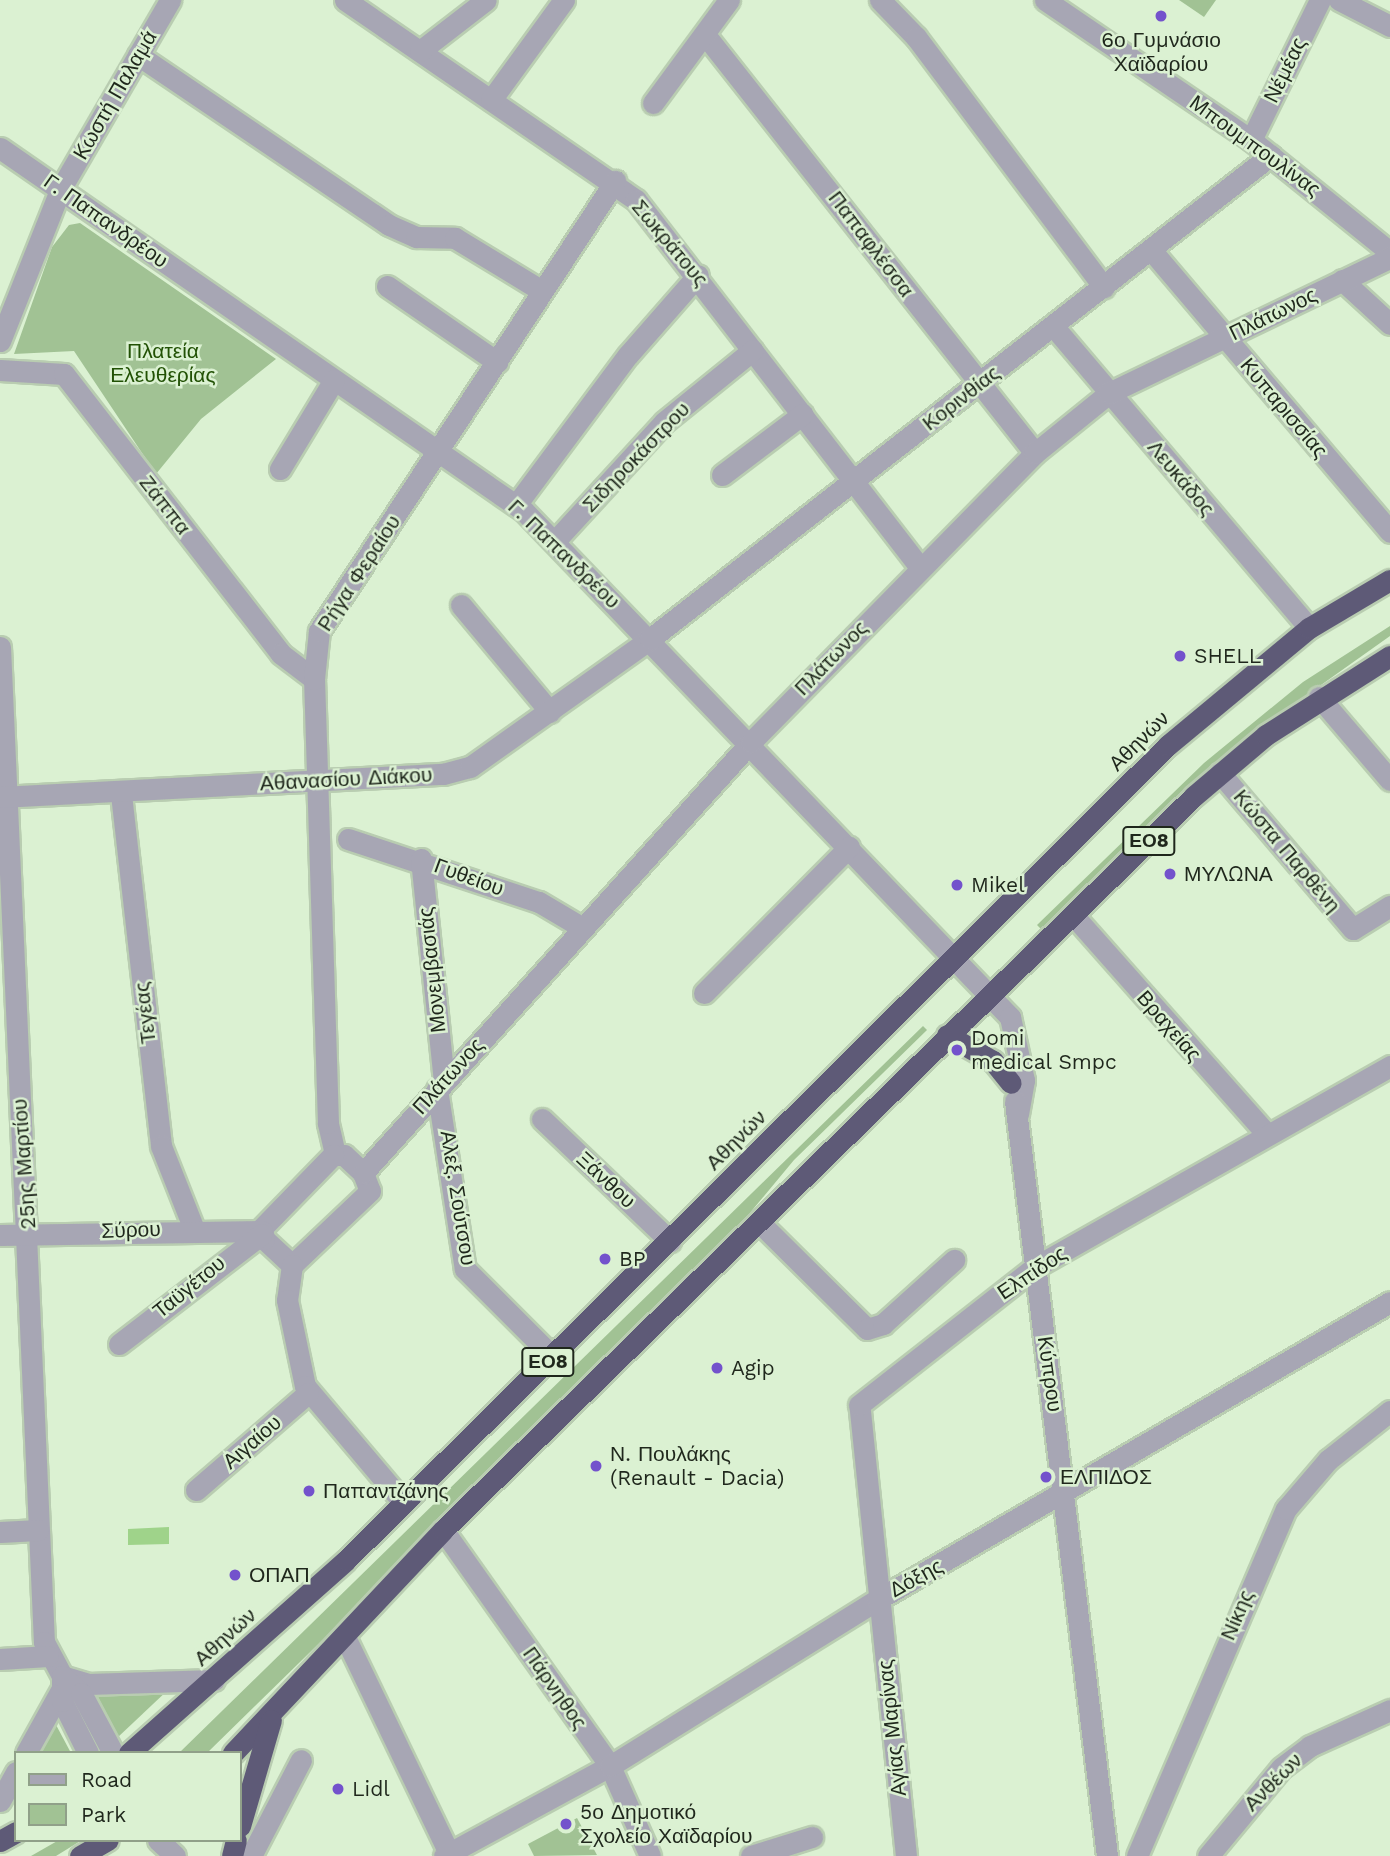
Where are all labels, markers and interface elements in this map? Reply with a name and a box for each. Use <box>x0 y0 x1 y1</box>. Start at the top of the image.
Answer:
marker: 6ο Γυμνάσιο Χαϊδαρίου <box>1153 8 1169 24</box>
street label: Κωστή Παλαμά <box>68 26 162 164</box>
place label: 6ο Γυμνάσιο Χαϊδαρίου <box>1101 27 1221 77</box>
street label: Νέμέας <box>1259 33 1311 107</box>
street label: Μπουμπουλίνας <box>1185 90 1325 202</box>
street label: Γ. Παπανδρέου <box>39 169 173 273</box>
street label: Παπαφλέσσα <box>823 186 919 302</box>
street label: Σωκράτους <box>627 195 713 291</box>
street label: Πλάτωνος <box>1225 282 1321 346</box>
park label: Πλατεία Ελευθερίας <box>110 338 216 388</box>
street label: Κυπαρισσίας <box>1235 353 1333 463</box>
street label: Κορινθίας <box>917 360 1005 436</box>
street label: Σιδηροκάστρου <box>577 397 695 517</box>
street label: Λευκάδος <box>1142 435 1220 521</box>
street label: Ζάππα <box>134 470 196 540</box>
street label: Γ. Παπανδρέου <box>503 494 625 614</box>
street label: Ρήγα Φεραίου <box>312 510 406 636</box>
street label: Πλάτωνος <box>789 615 873 701</box>
place label: SHELL <box>1194 643 1261 669</box>
marker: SHELL <box>1172 648 1188 664</box>
street label: Αθηνών <box>1104 706 1174 776</box>
street label: Αθανασίου Διάκου <box>259 762 433 796</box>
street label: Κώστα Παρθένη <box>1228 784 1346 918</box>
road number: ΕΟ8 <box>1121 826 1177 856</box>
street label: Γυθείου <box>431 853 507 901</box>
place label: ΜΥΛΩΝΑ <box>1184 861 1273 887</box>
marker: ΜΥΛΩΝΑ <box>1162 866 1178 882</box>
place label: Mikel <box>971 872 1025 898</box>
marker: Mikel <box>949 877 965 893</box>
street label: Μονεμβασιάς <box>413 906 451 1034</box>
street label: Τεγέας <box>129 981 161 1045</box>
street label: Βραχείας <box>1131 986 1207 1066</box>
place label: Domi medical Smpc <box>971 1025 1117 1075</box>
street label: Πλάτωνος <box>407 1033 489 1119</box>
marker: Domi medical Smpc <box>949 1042 965 1058</box>
street label: 25ης Μαρτίου <box>7 1098 41 1230</box>
street label: Αθηνών <box>701 1105 771 1175</box>
street label: Αλεξ. Σούτσου <box>435 1129 481 1267</box>
street label: Ξάνθου <box>571 1147 641 1213</box>
street label: Σύρου <box>101 1216 161 1244</box>
street label: Ελπίδος <box>993 1241 1071 1305</box>
place label: BP <box>619 1246 646 1272</box>
street label: Ταϋγέτου <box>148 1250 230 1324</box>
marker: BP <box>597 1251 613 1267</box>
street label: Κύπρου <box>1032 1335 1068 1413</box>
road number: ΕΟ8 <box>520 1346 576 1378</box>
place label: Agip <box>731 1355 775 1381</box>
marker: Agip <box>709 1360 725 1376</box>
street label: Αιγαίου <box>218 1410 286 1474</box>
place label: Ν. Πουλάκης (Renault - Dacia) <box>610 1441 784 1491</box>
marker: Ν. Πουλάκης (Renault - Dacia) <box>588 1458 604 1474</box>
place label: ΕΛΠΙΔΟΣ <box>1060 1464 1152 1490</box>
marker: ΕΛΠΙΔΟΣ <box>1038 1469 1054 1485</box>
place label: Παπαντζάνης <box>323 1478 449 1504</box>
marker: Παπαντζάνης <box>301 1483 317 1499</box>
street label: Δόξης <box>885 1553 947 1603</box>
place label: ΟΠΑΠ <box>249 1562 310 1588</box>
marker: ΟΠΑΠ <box>227 1567 243 1583</box>
street label: Νίκης <box>1215 1586 1259 1644</box>
street label: Αθηνών <box>189 1603 261 1671</box>
street label: Πάρνηθος <box>517 1642 593 1734</box>
street label: Αγίας Μαρίνας <box>872 1658 912 1798</box>
street label: Ανθέων <box>1239 1748 1307 1816</box>
legend <box>14 1751 242 1842</box>
text: Road <box>81 1767 132 1792</box>
place label: Lidl <box>352 1776 390 1802</box>
marker: Lidl <box>330 1781 346 1797</box>
place label: 5ο Δημοτικό Σχολείο Χαϊδαρίου <box>580 1799 753 1849</box>
text: Park <box>81 1802 126 1827</box>
marker: 5ο Δημοτικό Σχολείο Χαϊδαρίου <box>558 1816 574 1832</box>

